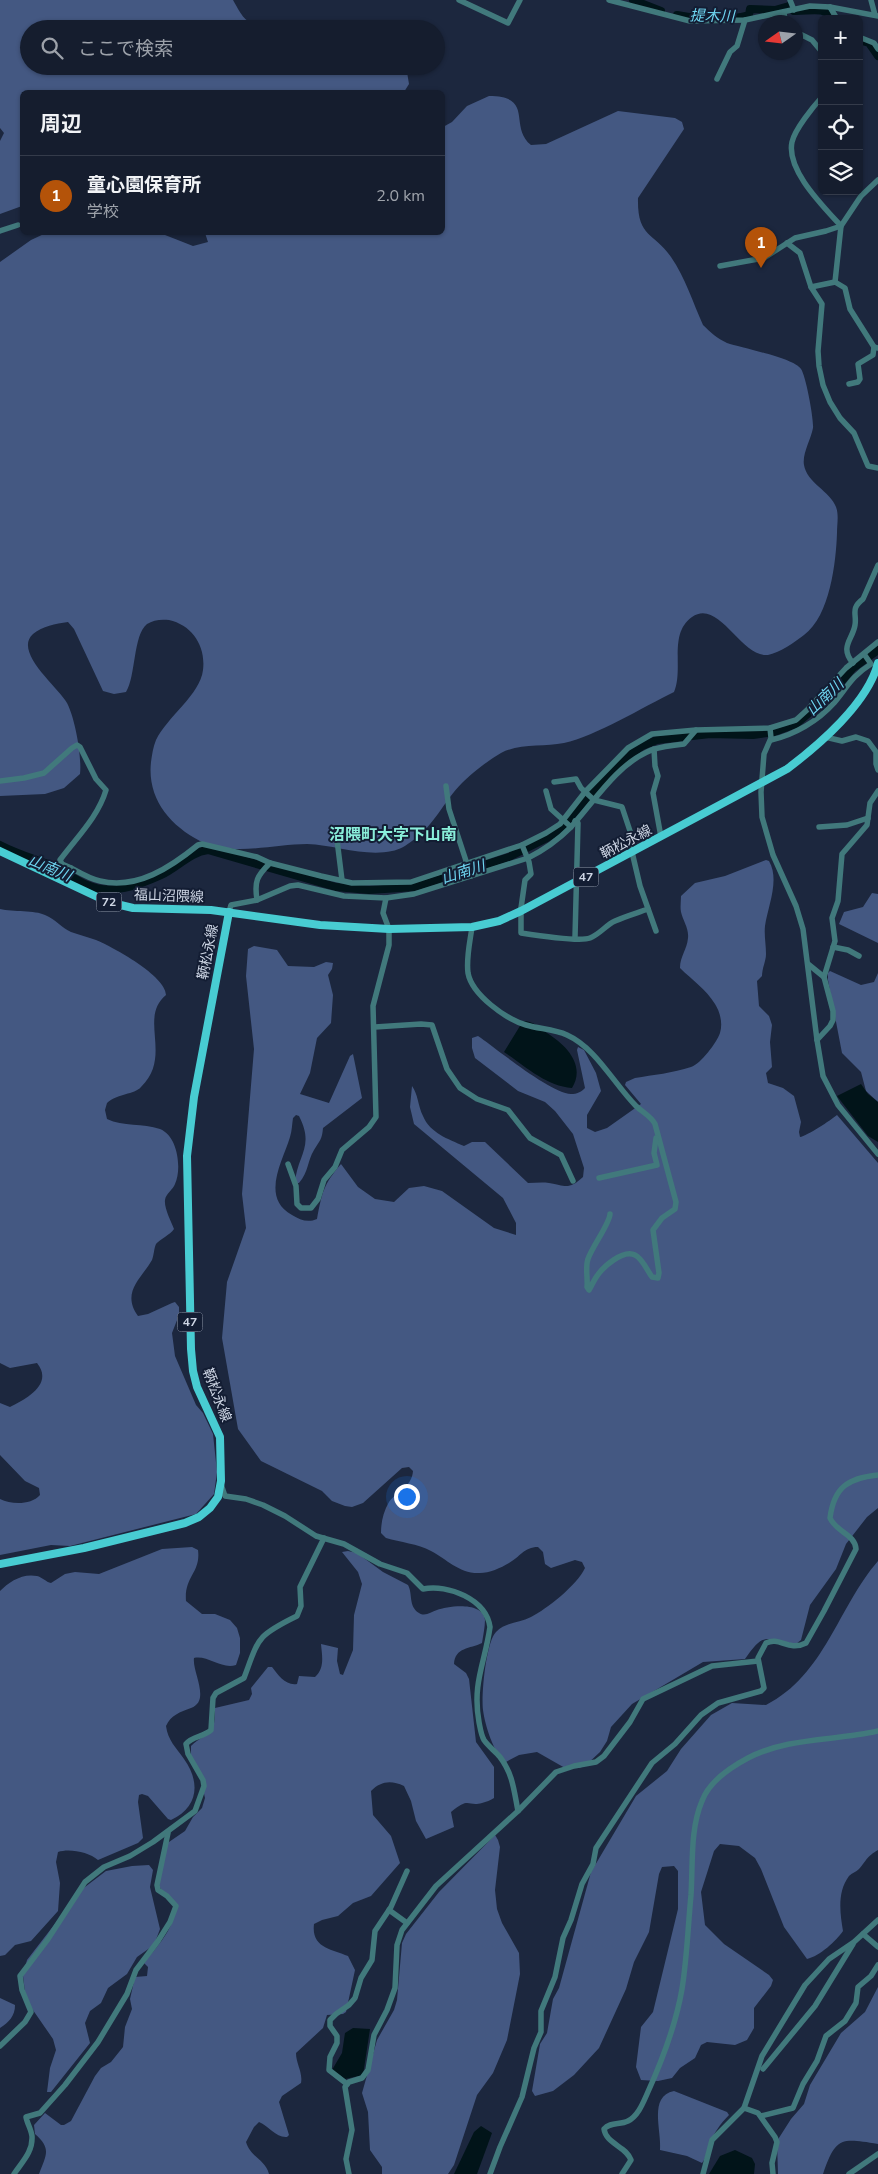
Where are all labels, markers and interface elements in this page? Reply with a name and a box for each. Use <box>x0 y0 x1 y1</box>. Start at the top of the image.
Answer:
water label: 提木川 <box>689 6 737 26</box>
north arrow <box>758 15 803 60</box>
map controls <box>818 15 863 195</box>
button: + <box>818 15 863 60</box>
search box <box>20 20 445 75</box>
icon: search <box>38 34 66 62</box>
text: ここで検索 <box>78 36 173 62</box>
button: − <box>818 60 863 105</box>
button: locate <box>818 105 863 150</box>
text: 周辺 <box>40 110 82 138</box>
button: layers <box>818 150 863 195</box>
text: 童心園保育所 <box>87 172 201 198</box>
text: 1 <box>51 185 61 207</box>
text: 2.0 km <box>376 185 425 207</box>
text: 学校 <box>87 201 119 223</box>
pin: 1 <box>745 227 777 268</box>
water label: 山南川 <box>802 673 850 720</box>
street label: 鞆松永線 <box>597 820 655 864</box>
district label: 沼隈町大字下山南 <box>329 824 457 846</box>
water label: 山南川 <box>25 850 76 887</box>
water label: 山南川 <box>439 855 489 888</box>
road number: 47 <box>574 868 598 886</box>
street label: 福山沼隈線 <box>134 885 204 907</box>
road number: 72 <box>96 892 122 912</box>
street label: 鞆松永線 <box>193 923 223 981</box>
road number: 47 <box>178 1312 202 1331</box>
street label: 鞆松永線 <box>198 1365 236 1425</box>
your location <box>394 1484 420 1510</box>

